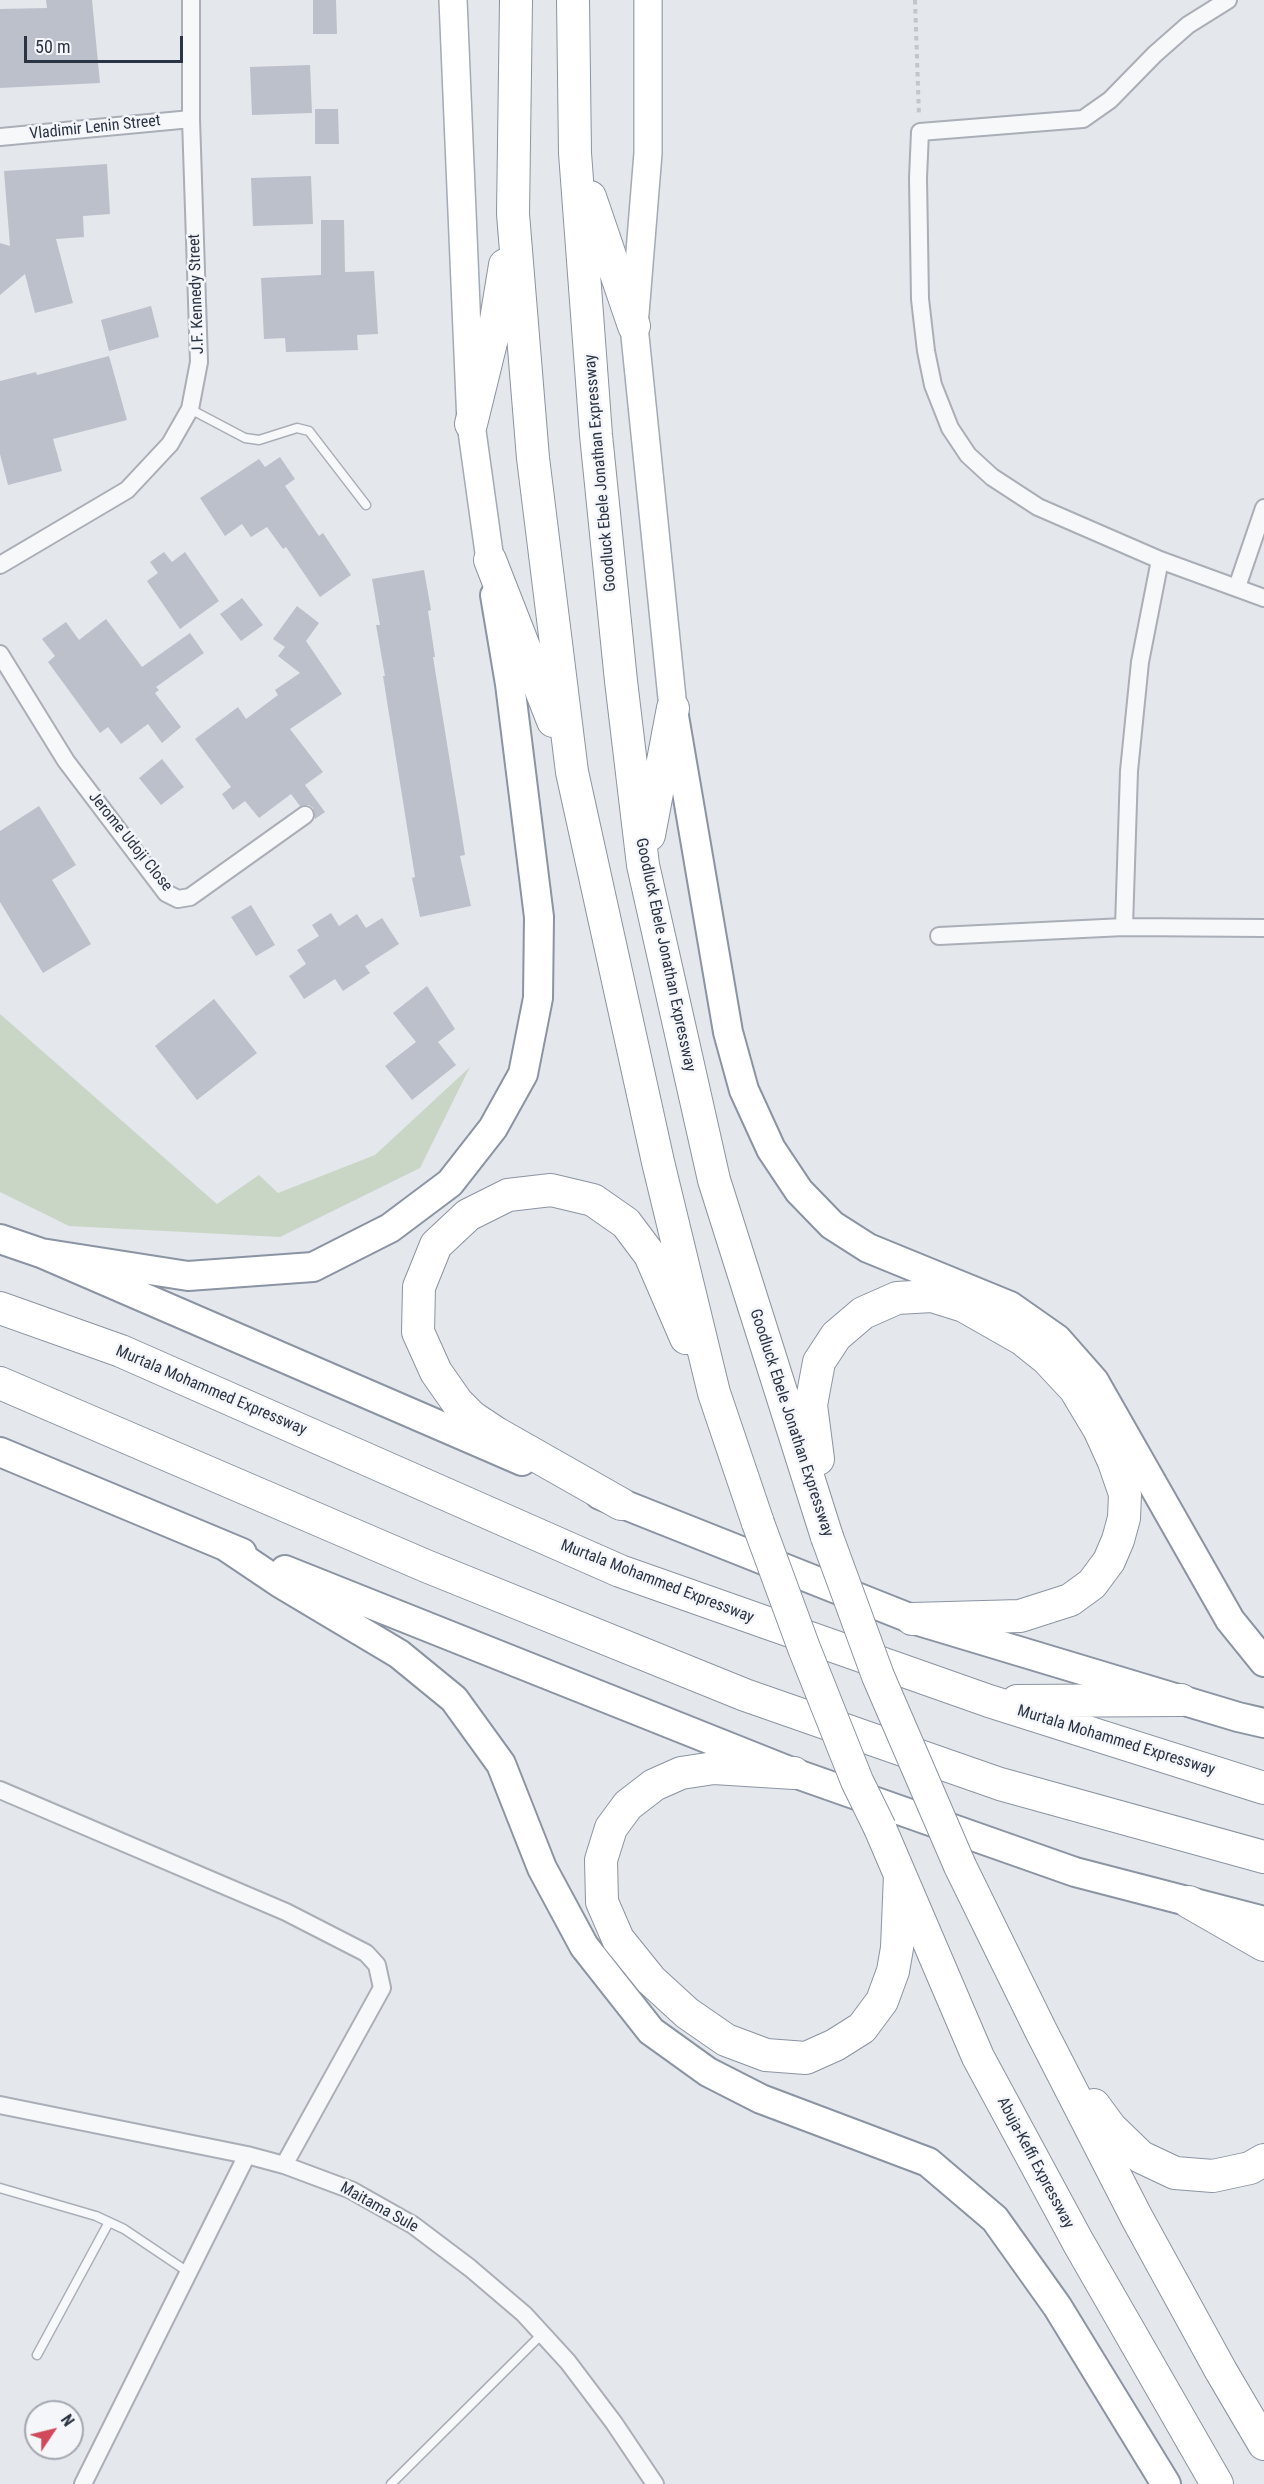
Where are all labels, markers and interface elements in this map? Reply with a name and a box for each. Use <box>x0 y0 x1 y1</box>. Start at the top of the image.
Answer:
scale bar <box>27 24 186 62</box>
text: 50 m <box>35 36 70 57</box>
street label: Vladimir Lenin Street <box>29 112 161 144</box>
street label: J.F. Kennedy Street <box>185 233 209 355</box>
street label: Goodluck Ebele Jonathan Expressway <box>581 353 621 593</box>
street label: Jerome Udoji Close <box>84 788 176 896</box>
street label: Goodluck Ebele Jonathan Expressway <box>631 836 699 1074</box>
street label: Goodluck Ebele Jonathan Expressway <box>745 1307 837 1539</box>
street label: Murtala Mohammed Expressway <box>113 1342 309 1440</box>
street label: Murtala Mohammed Expressway <box>558 1536 756 1628</box>
street label: Murtala Mohammed Expressway <box>1015 1702 1217 1780</box>
street label: Abuja-Keffi Expressway <box>992 2094 1078 2232</box>
street label: Maitama Sule <box>337 2179 421 2237</box>
north arrow <box>24 2400 84 2460</box>
text: N <box>57 2411 78 2430</box>

